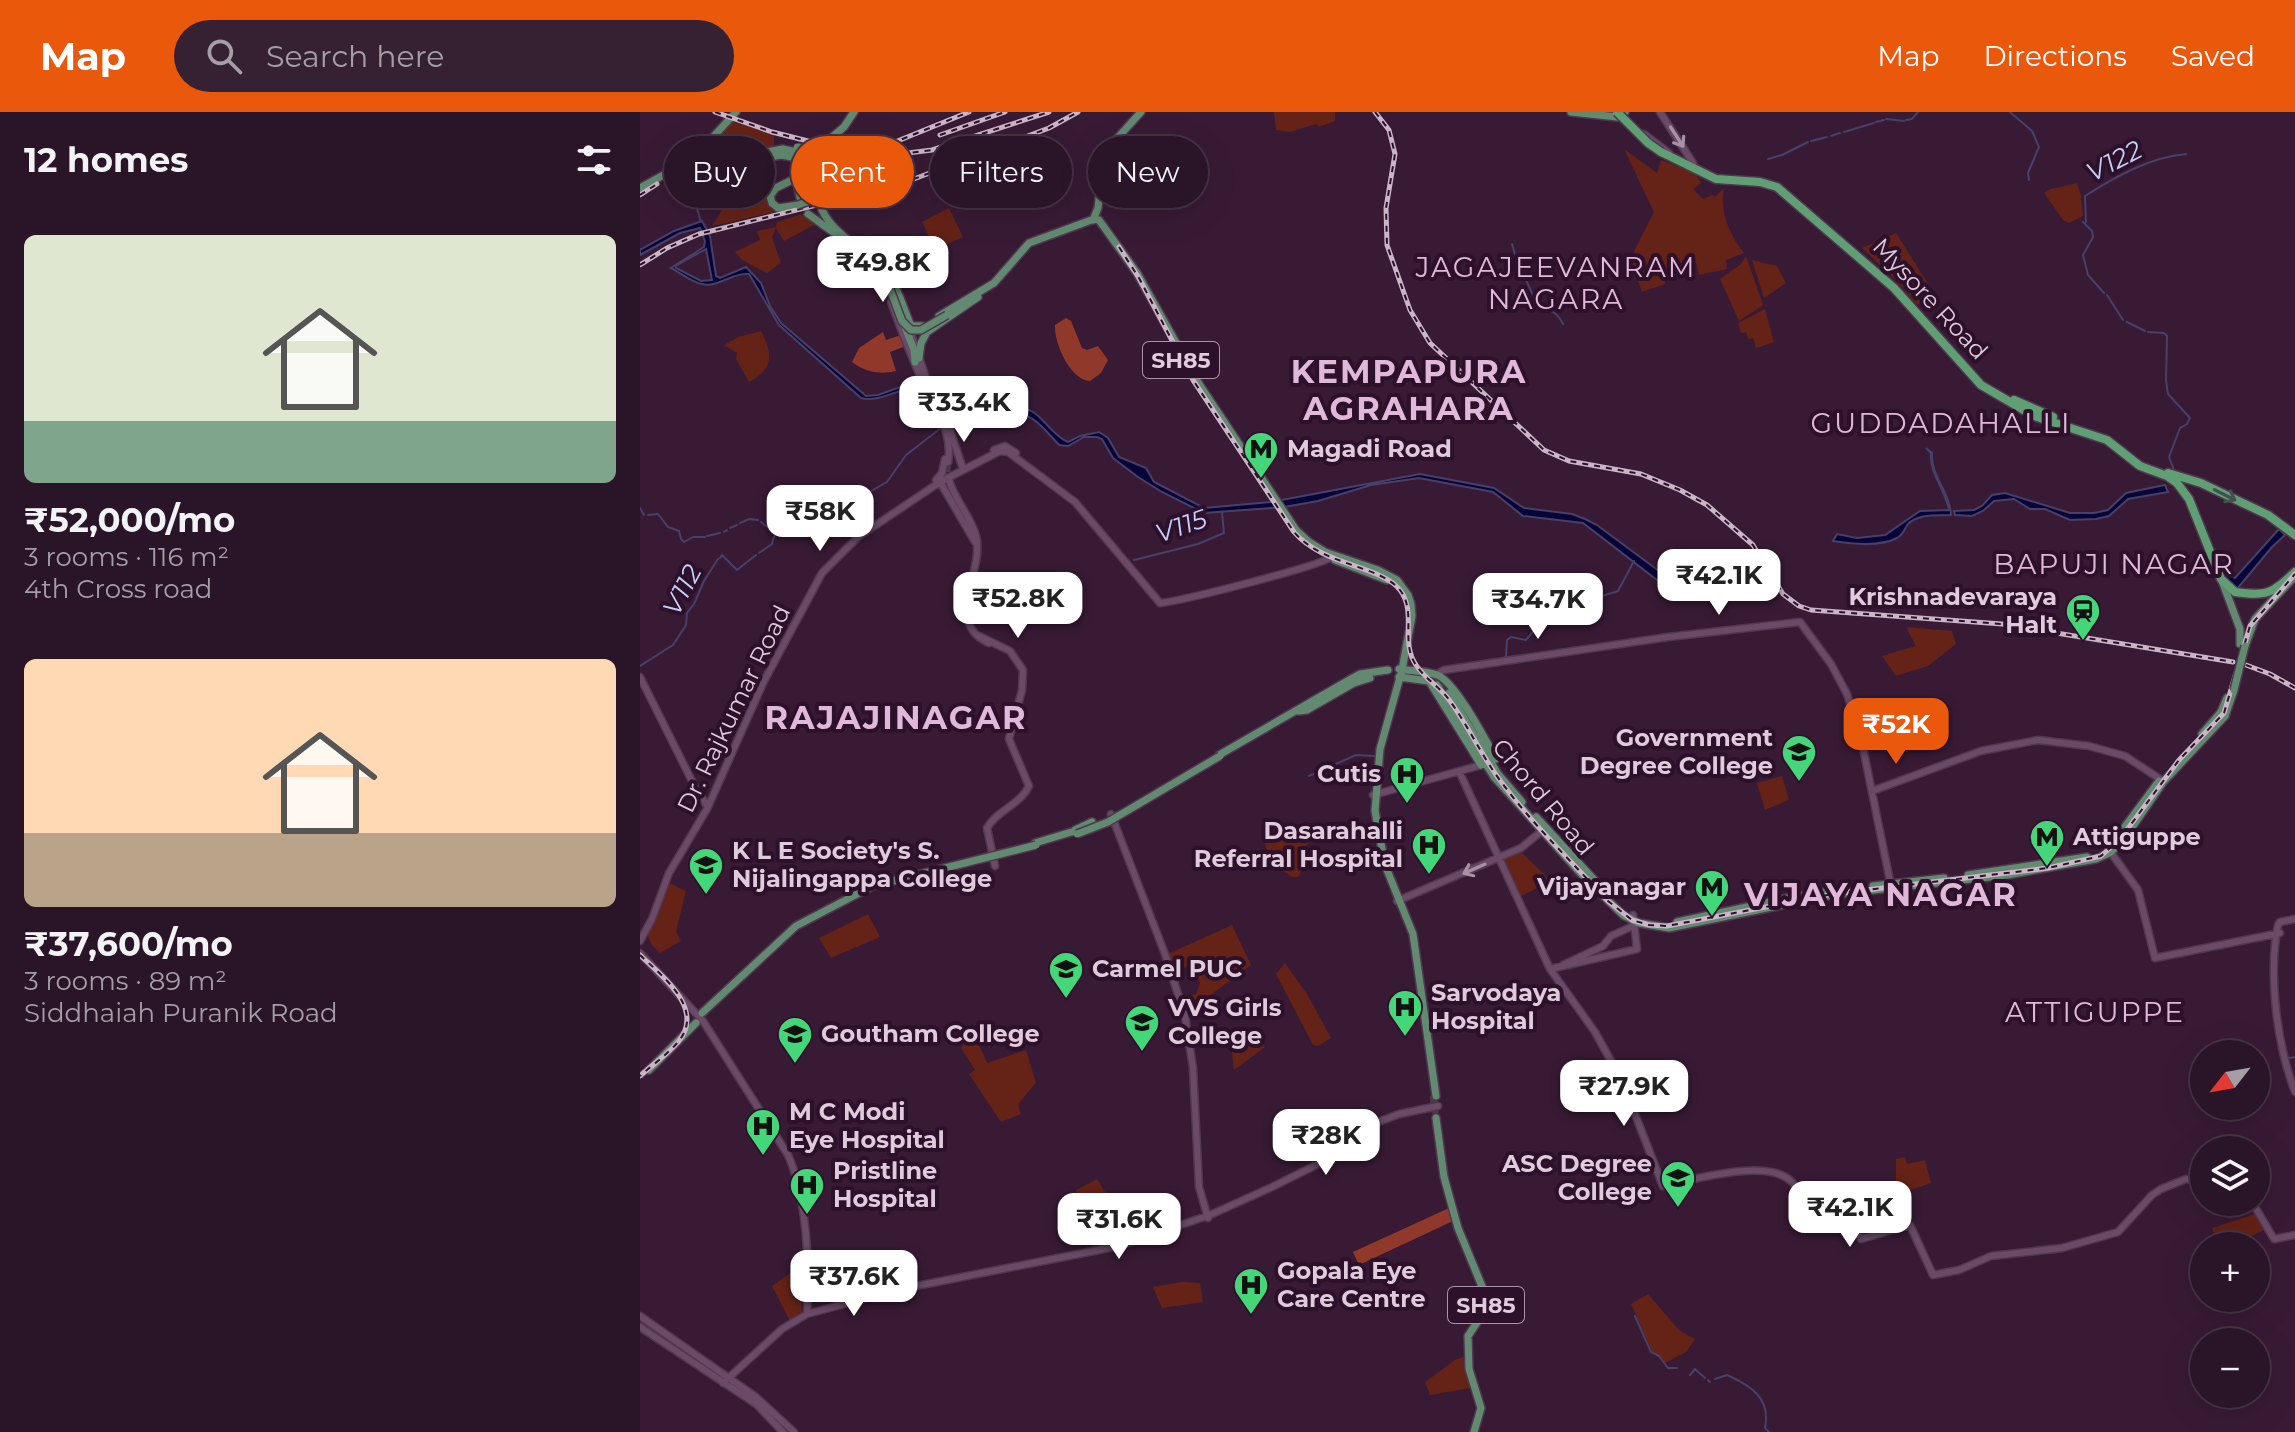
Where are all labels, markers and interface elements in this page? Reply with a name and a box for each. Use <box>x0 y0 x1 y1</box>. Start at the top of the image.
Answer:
search box <box>174 20 734 92</box>
text: Map <box>40 33 126 80</box>
icon: search <box>202 34 246 78</box>
text: Search here <box>266 38 444 75</box>
text: Map <box>1877 39 1939 73</box>
text: Directions <box>1983 39 2127 73</box>
text: Saved <box>2171 39 2255 73</box>
one-way arrow <box>1668 126 1685 148</box>
water label: V122 <box>2081 134 2147 188</box>
chip: Buy <box>664 136 775 208</box>
chip: Rent <box>791 136 914 208</box>
chip: Filters <box>930 136 1072 208</box>
chip: New <box>1088 136 1208 208</box>
icon: filters <box>572 138 616 182</box>
text: 12 homes <box>24 139 188 181</box>
street label: Mysore Road <box>1867 232 1994 365</box>
pin: ₹49.8K <box>818 236 948 304</box>
text: ₹49.8K <box>835 246 931 278</box>
district label: JAGAJEEVANRAM NAGARA <box>1414 250 1697 316</box>
icon: home <box>248 287 392 431</box>
road number: SH85 <box>1143 342 1219 378</box>
district label: KEMPAPURA AGRAHARA <box>1291 352 1527 428</box>
pin: ₹33.4K <box>899 376 1029 444</box>
text: ₹33.4K <box>917 386 1011 418</box>
district label: GUDDADAHALLI <box>1810 406 2072 440</box>
metro station icon: Magadi Road <box>1242 430 1280 480</box>
place label: Magadi Road <box>1287 434 1452 463</box>
pin: ₹58K <box>773 485 867 553</box>
one-way arrow <box>2213 488 2237 504</box>
text: ₹58K <box>785 495 855 527</box>
text: ₹52,000/mo <box>24 499 235 541</box>
water label: V115 <box>1151 502 1211 550</box>
text: 3 rooms · 116 m² <box>24 541 229 573</box>
district label: BAPUJI NAGAR <box>1993 547 2235 581</box>
pin: ₹42.1K <box>1654 549 1784 617</box>
water label: V112 <box>656 559 709 621</box>
text: ₹42.1K <box>1675 559 1763 591</box>
pin: ₹52.8K <box>953 572 1083 640</box>
text: 4th Cross road <box>24 573 212 605</box>
pin: ₹34.7K <box>1473 573 1603 641</box>
text: ₹52.8K <box>971 582 1065 614</box>
place label: Krishnadevaraya Halt <box>1848 582 2058 639</box>
text: ₹34.7K <box>1491 583 1585 615</box>
station icon: Krishnadevaraya Halt <box>2064 592 2102 642</box>
street label: Dr. Rajkumar Road <box>671 600 796 817</box>
district label: RAJAJINAGAR <box>765 698 1027 737</box>
pin: ₹52K <box>1849 698 1943 766</box>
text: ₹52K <box>1862 708 1930 740</box>
icon: home <box>248 711 392 855</box>
place label: Government Degree College <box>1580 723 1774 780</box>
street label: Chord Road <box>1486 733 1600 861</box>
school or university icon: Government Degree College <box>1780 733 1818 783</box>
hospital icon: Cutis <box>1388 755 1426 805</box>
place label: Cutis <box>1317 759 1381 788</box>
place label: Dasarahalli Referral Hospital <box>1194 816 1403 873</box>
metro station icon: Attiguppe <box>2028 818 2066 868</box>
place label: Attiguppe <box>2072 822 2201 851</box>
hospital icon: Dasarahalli Referral Hospital <box>1410 826 1448 876</box>
place label: K L E Society's S. Nijalingappa College <box>732 836 992 893</box>
school or university icon: K L E Society's S. Nijalingappa College <box>687 846 725 896</box>
one-way arrow <box>1462 862 1486 877</box>
metro station icon: Vijayanagar <box>1693 868 1731 918</box>
place label: Vijayanagar <box>1536 872 1686 901</box>
district label: VIJAYA NAGAR <box>1743 875 2018 914</box>
text: ₹37,600/mo <box>24 923 233 965</box>
school or university icon: Carmel PUC <box>1047 950 1085 1000</box>
place label: Carmel PUC <box>1092 954 1242 983</box>
text: 3 rooms · 89 m² <box>24 965 227 997</box>
place label: Sarvodaya Hospital <box>1431 978 1561 1035</box>
hospital icon: Sarvodaya Hospital <box>1386 988 1424 1038</box>
place label: VVS Girls College <box>1167 993 1282 1050</box>
district label: ATTIGUPPE <box>2005 995 2185 1029</box>
text: Siddhaiah Puranik Road <box>24 997 338 1029</box>
school or university icon: VVS Girls College <box>1123 1003 1161 1053</box>
school or university icon: Goutham College <box>776 1015 814 1065</box>
place label: Goutham College <box>821 1019 1040 1048</box>
north arrow <box>2190 1040 2270 1120</box>
map controls <box>2190 1040 2270 1408</box>
pin: ₹27.9K <box>1559 1060 1689 1128</box>
text: ₹27.9K <box>1578 1070 1670 1102</box>
place label: M C Modi Eye Hospital <box>789 1097 945 1154</box>
hospital icon: M C Modi Eye Hospital <box>744 1107 782 1157</box>
pin: ₹28K <box>1279 1109 1373 1177</box>
text: ₹28K <box>1291 1119 1361 1151</box>
button: layers <box>2190 1136 2270 1216</box>
place label: ASC Degree College <box>1501 1149 1652 1206</box>
place label: Pristline Hospital <box>833 1156 937 1213</box>
school or university icon: ASC Degree College <box>1659 1159 1697 1209</box>
hospital icon: Pristline Hospital <box>788 1166 826 1216</box>
pin: ₹42.1K <box>1785 1181 1915 1249</box>
text: ₹42.1K <box>1806 1191 1894 1223</box>
pin: ₹31.6K <box>1054 1193 1184 1261</box>
text: ₹31.6K <box>1076 1203 1162 1235</box>
button: + <box>2190 1232 2270 1312</box>
pin: ₹37.6K <box>789 1250 919 1318</box>
place label: Gopala Eye Care Centre <box>1277 1256 1426 1313</box>
text: ₹37.6K <box>808 1260 900 1292</box>
hospital icon: Gopala Eye Care Centre <box>1232 1266 1270 1316</box>
road number: SH85 <box>1448 1287 1524 1323</box>
button: − <box>2190 1328 2270 1408</box>

